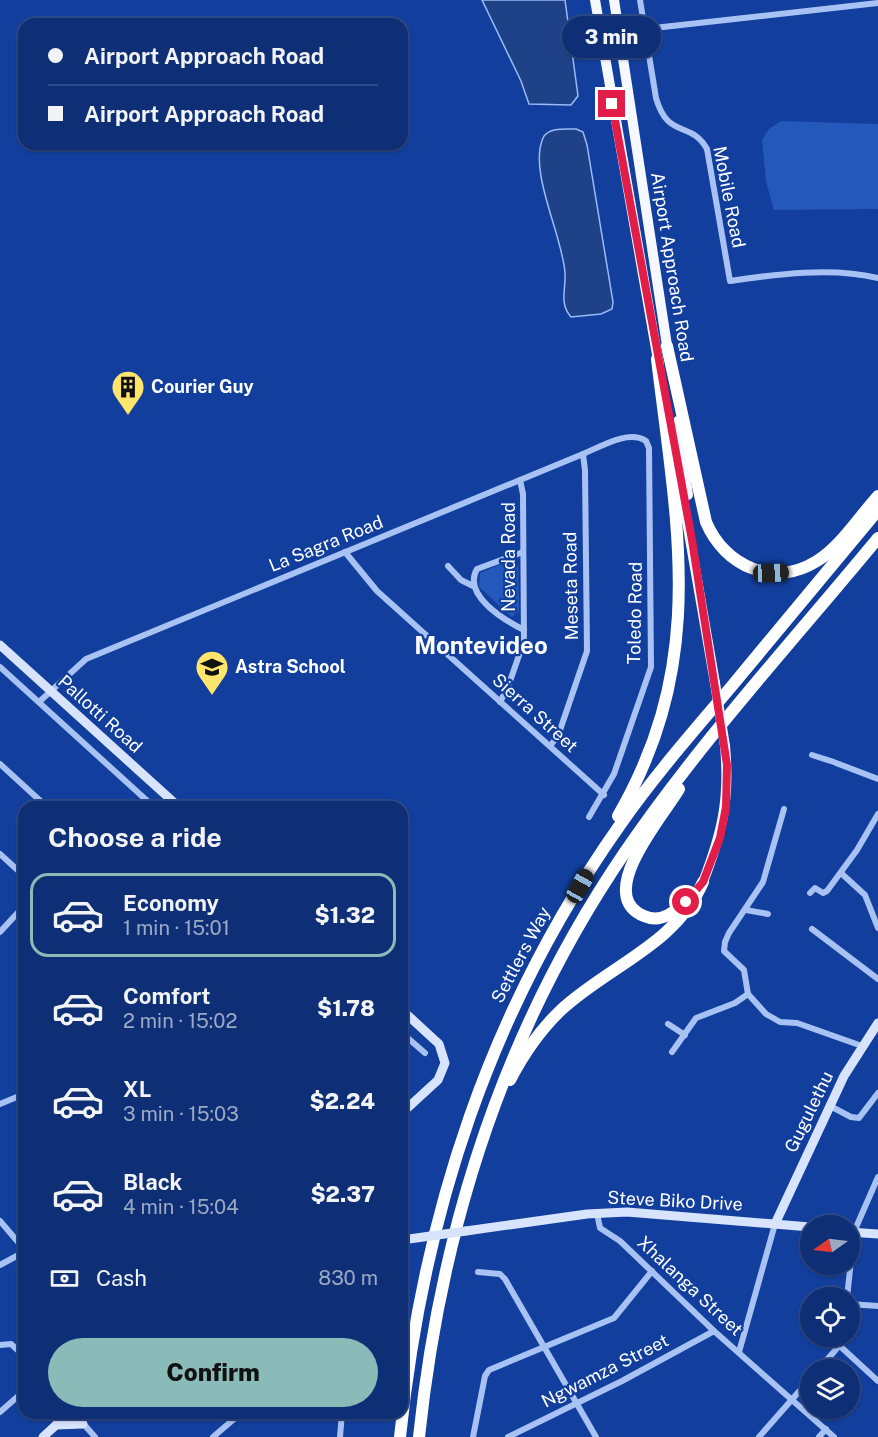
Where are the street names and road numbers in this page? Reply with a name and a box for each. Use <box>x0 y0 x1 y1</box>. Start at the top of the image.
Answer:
street label: Mobile Road <box>709 144 750 250</box>
street label: Airport Approach Road <box>647 171 698 363</box>
street label: Nevada Road <box>498 502 519 612</box>
street label: La Sagra Road <box>266 511 386 576</box>
street label: Meseta Road <box>559 531 582 641</box>
street label: Toledo Road <box>623 562 646 664</box>
street label: Sierra Street <box>488 669 582 756</box>
street label: Pallotti Road <box>54 670 147 757</box>
street label: Settlers Way <box>486 903 555 1006</box>
street label: Gugulethu <box>780 1068 837 1156</box>
street label: Steve Biko Drive <box>607 1186 743 1215</box>
street label: Xhalanga Street <box>633 1232 747 1340</box>
street label: Ngwamza Street <box>538 1330 672 1412</box>

